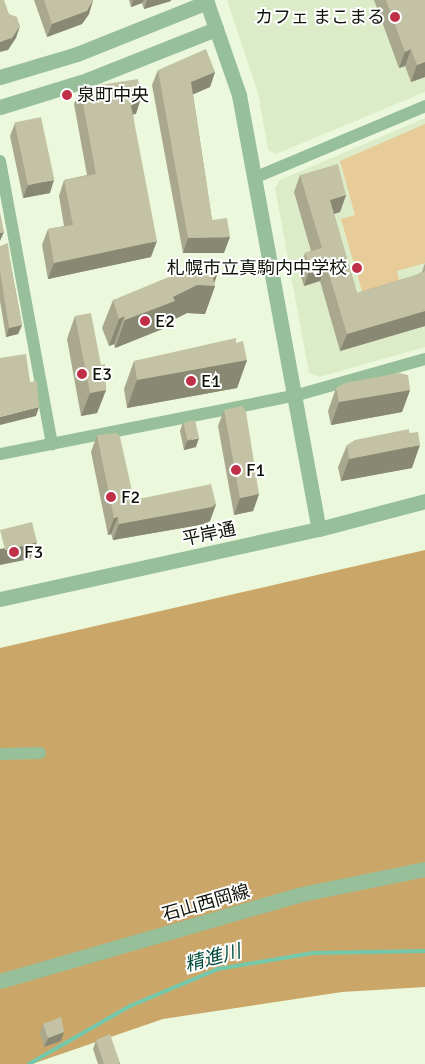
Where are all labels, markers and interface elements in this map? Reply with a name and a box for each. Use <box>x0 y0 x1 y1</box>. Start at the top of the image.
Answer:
place label: カフェ まこまる <box>255 6 385 28</box>
marker: カフェ まこまる <box>389 11 401 23</box>
place label: 泉町中央 <box>77 84 149 106</box>
marker: 泉町中央 <box>61 89 73 101</box>
place label: 札幌市立真駒内中学校 <box>167 257 347 279</box>
marker: 札幌市立真駒内中学校 <box>351 262 363 274</box>
place label: E2 <box>155 310 175 332</box>
marker: E2 <box>139 315 151 327</box>
place label: E3 <box>92 363 112 385</box>
marker: E3 <box>76 368 88 380</box>
place label: E1 <box>201 370 221 392</box>
marker: E1 <box>185 375 197 387</box>
place label: F1 <box>246 459 265 481</box>
marker: F1 <box>230 464 242 476</box>
place label: F2 <box>121 486 140 508</box>
marker: F2 <box>105 491 117 503</box>
street label: 平岸通 <box>180 518 238 550</box>
place label: F3 <box>24 541 43 563</box>
marker: F3 <box>8 546 20 558</box>
street label: 石山西岡線 <box>160 880 252 926</box>
water label: 精進川 <box>183 941 243 977</box>

